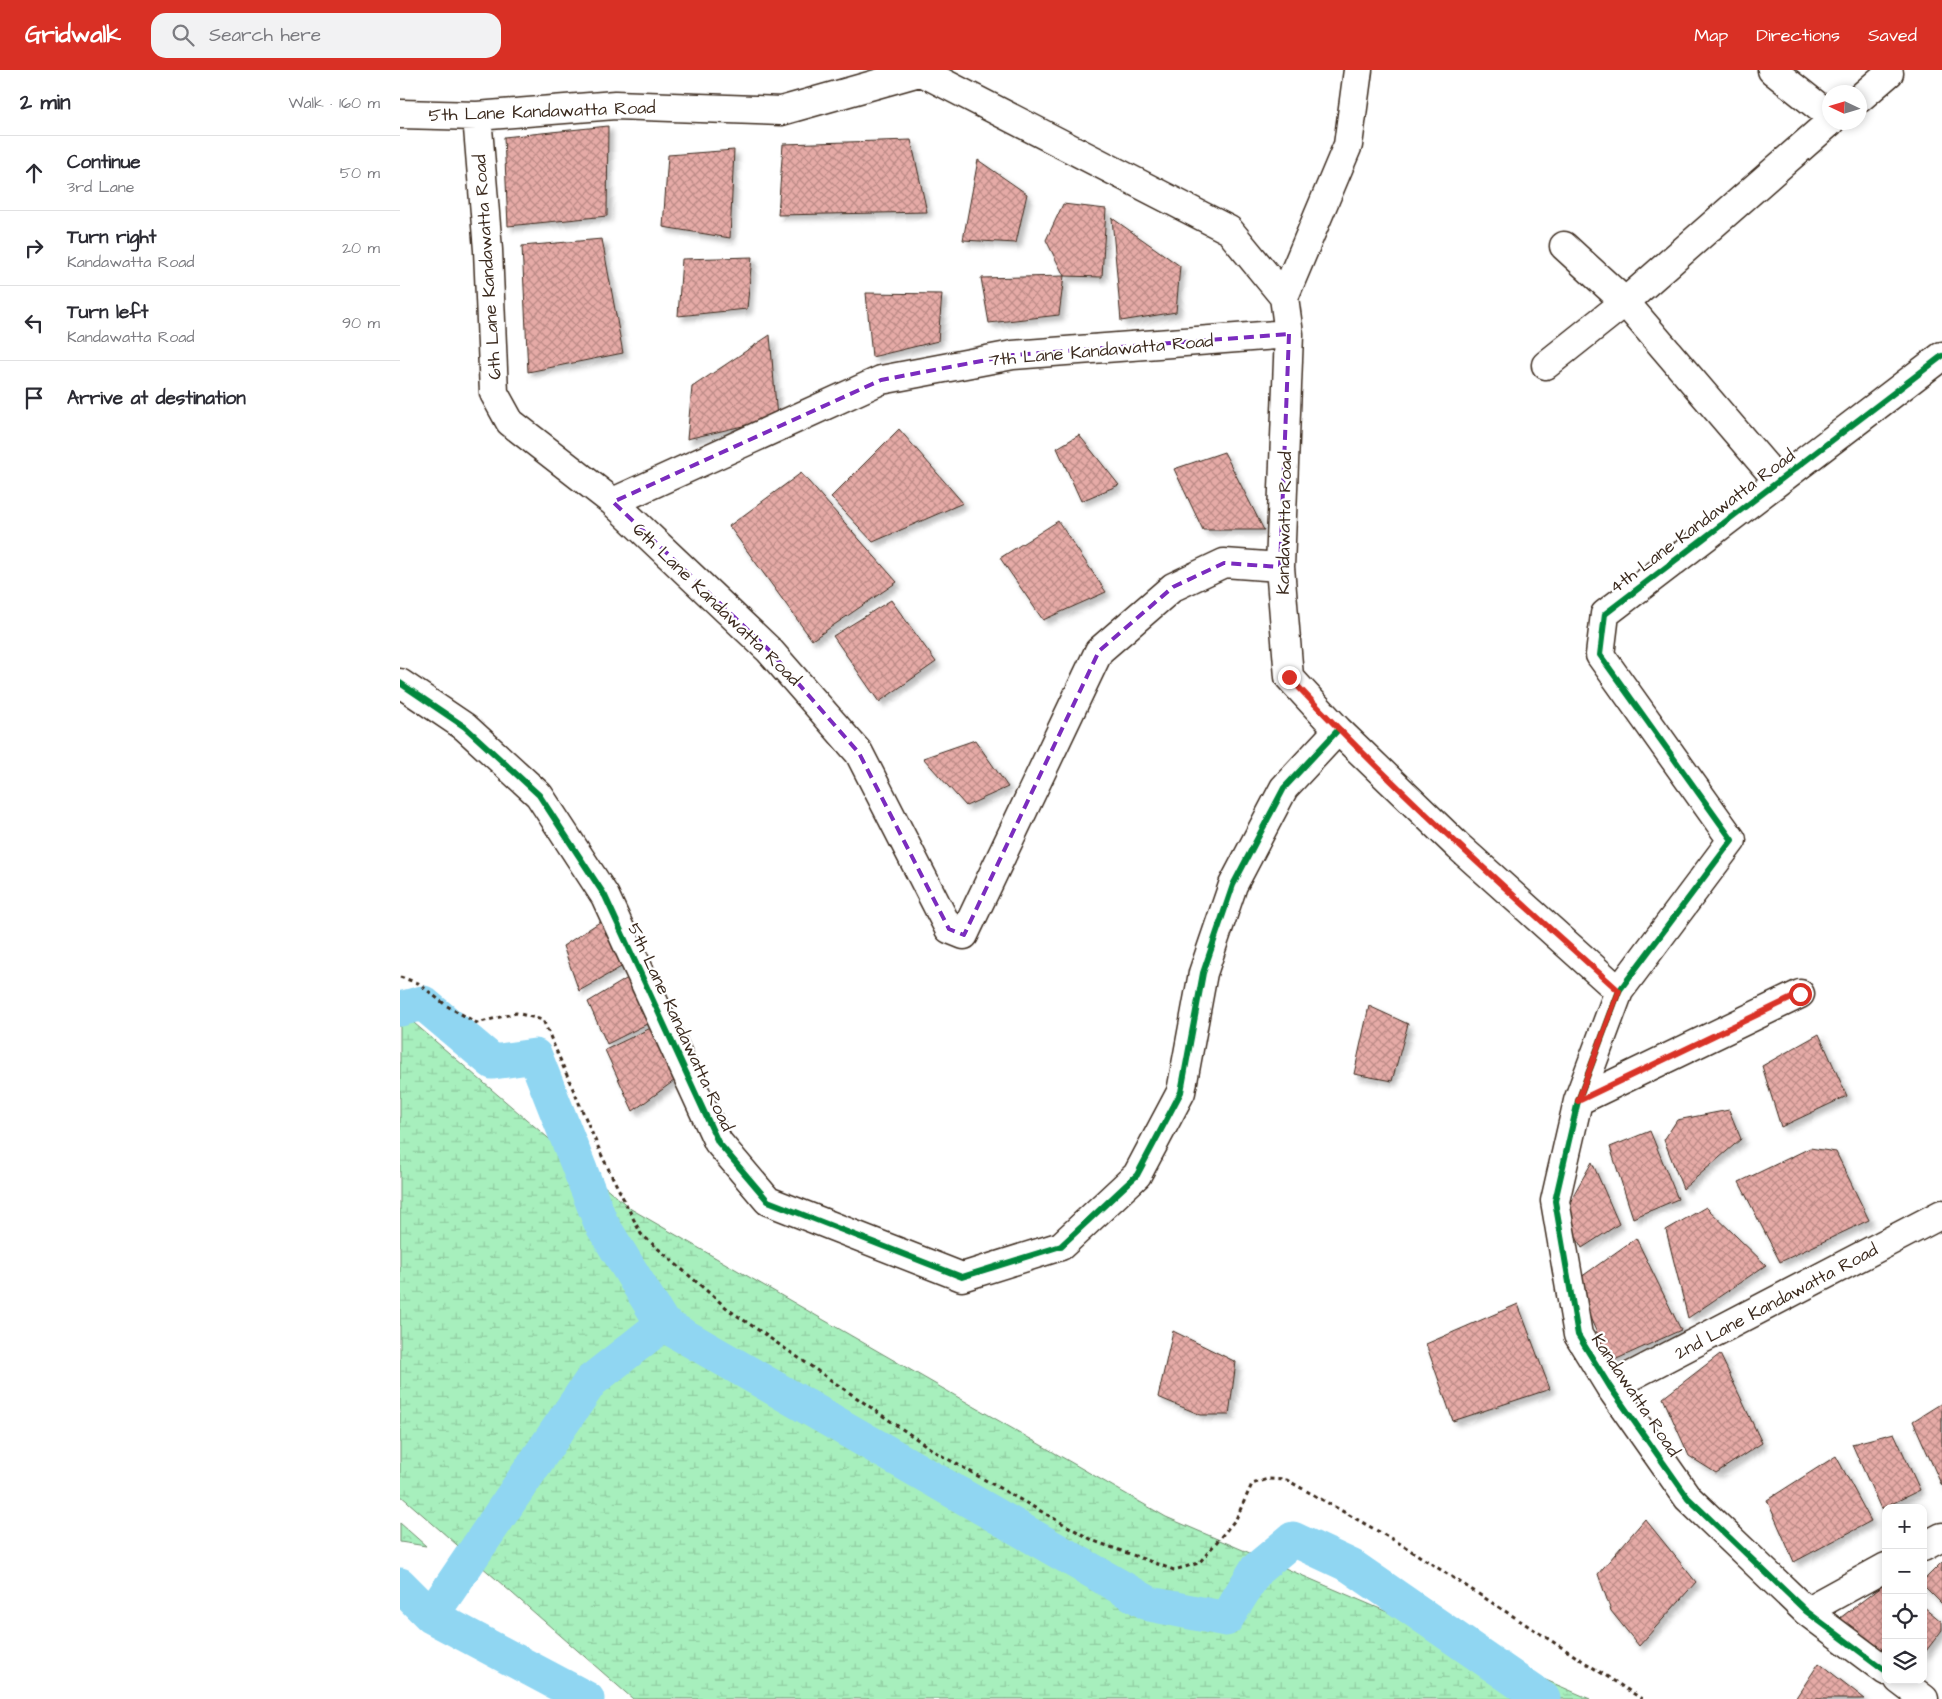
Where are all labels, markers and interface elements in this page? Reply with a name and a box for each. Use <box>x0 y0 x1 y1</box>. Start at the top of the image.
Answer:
search box <box>151 13 501 58</box>
text: Gridwalk <box>25 18 121 52</box>
icon: search <box>169 21 197 49</box>
text: Search here <box>209 22 321 49</box>
text: Map <box>1694 23 1728 48</box>
text: Directions <box>1756 23 1840 48</box>
text: Saved <box>1868 23 1917 48</box>
north arrow <box>1822 85 1867 130</box>
text: 2 min <box>20 88 70 117</box>
text: Walk · 160 m <box>288 92 380 114</box>
street label: 5th Lane Kandawatta Road <box>428 95 656 128</box>
text: Continue <box>67 149 141 176</box>
street label: 6th Lane Kandawatta Road <box>467 154 508 380</box>
icon: ahead <box>20 159 48 187</box>
text: 50 m <box>340 162 380 184</box>
text: 3rd Lane <box>67 176 134 198</box>
text: Turn right <box>67 224 156 251</box>
icon: right <box>20 234 48 262</box>
text: 20 m <box>342 237 380 259</box>
text: Kandawatta Road <box>67 251 194 273</box>
text: Turn left <box>67 299 148 326</box>
icon: left <box>20 309 48 337</box>
text: 90 m <box>342 312 380 334</box>
text: Kandawatta Road <box>67 326 194 348</box>
street label: 7th Lane Kandawatta Road <box>988 328 1214 373</box>
icon: arrive <box>20 384 48 412</box>
text: Arrive at destination <box>67 385 246 412</box>
street label: 4th Lane Kandawatta Road <box>1604 443 1800 600</box>
street label: Kandawatta Road <box>1271 451 1298 595</box>
street label: 6th Lane Kandawatta Road <box>627 517 807 692</box>
route end <box>1278 666 1301 689</box>
street label: 5th Lane Kandawatta Road <box>621 919 740 1135</box>
route start <box>1789 983 1812 1006</box>
street label: 2nd Lane Kandawatta Road <box>1670 1237 1882 1366</box>
street label: Kandawatta Road <box>1585 1329 1686 1462</box>
map controls <box>1882 1504 1927 1684</box>
button: + <box>1882 1504 1927 1549</box>
button: − <box>1882 1549 1927 1594</box>
button: locate <box>1882 1594 1927 1639</box>
button: layers <box>1882 1639 1927 1684</box>

